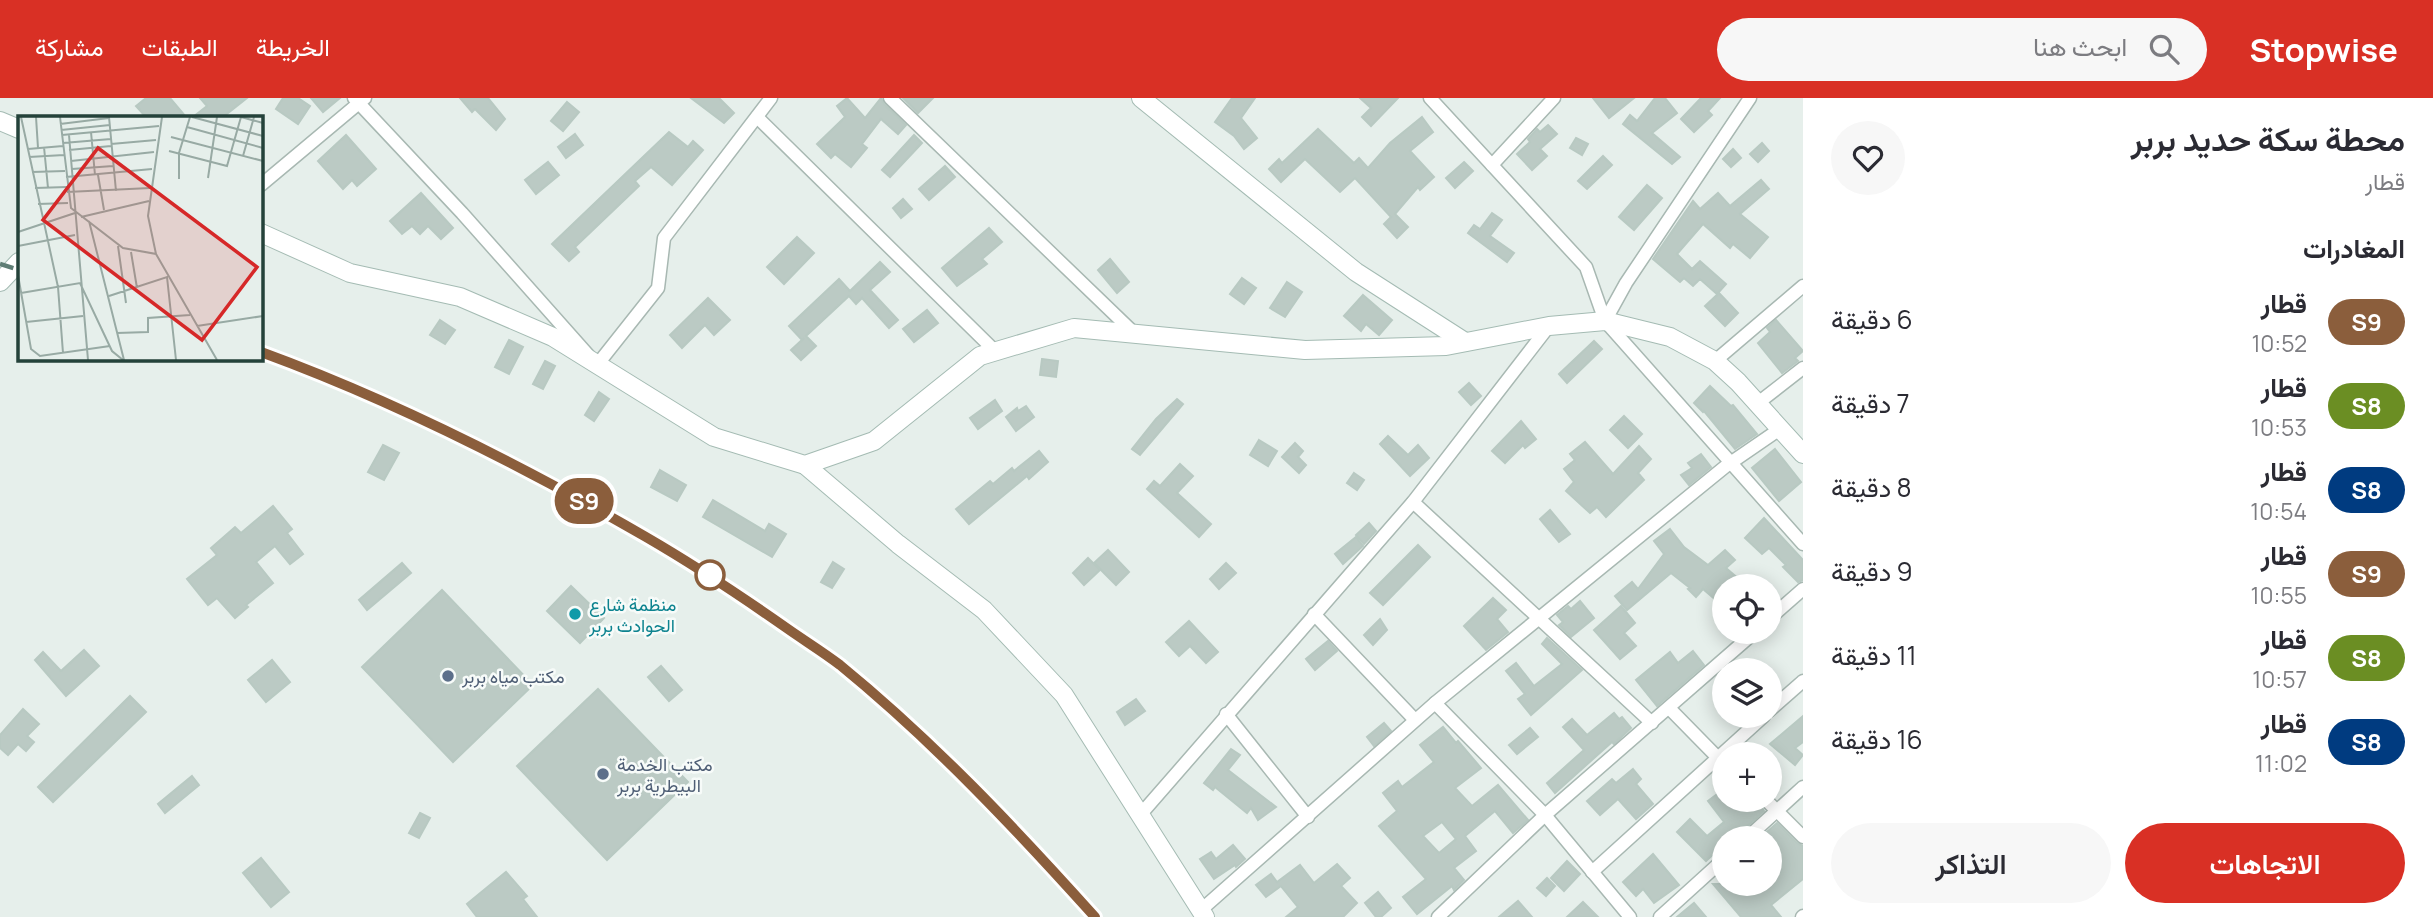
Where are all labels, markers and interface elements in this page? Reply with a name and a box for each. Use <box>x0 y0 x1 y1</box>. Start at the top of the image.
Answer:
search box <box>1717 18 2207 81</box>
text: Stopwise <box>2249 27 2398 72</box>
text: ابحث هنا <box>2033 28 2127 64</box>
text: مشاركة <box>35 30 103 63</box>
text: الطبقات <box>141 30 218 63</box>
text: الخريطة <box>256 30 330 63</box>
icon: search <box>2145 30 2183 68</box>
inset map <box>18 116 262 360</box>
text: محطة سكة حديد بربر <box>2131 116 2405 161</box>
button: heart <box>1831 121 1905 195</box>
text: قطار <box>2365 165 2405 197</box>
text: المغادرات <box>2303 230 2405 266</box>
text: قطار <box>2261 285 2307 321</box>
text: 6 دقيقة <box>1831 301 1913 337</box>
text: S9 <box>2351 305 2382 338</box>
text: 10:52 <box>2251 327 2307 359</box>
text: قطار <box>2261 369 2307 405</box>
text: 7 دقيقة <box>1831 385 1909 421</box>
text: S8 <box>2351 389 2382 422</box>
text: 10:53 <box>2251 411 2307 443</box>
text: قطار <box>2261 453 2307 489</box>
text: 8 دقيقة <box>1831 469 1911 505</box>
text: S8 <box>2351 473 2382 506</box>
line badge: S9 <box>552 478 616 524</box>
text: S9 <box>569 484 599 517</box>
text: 10:54 <box>2250 495 2307 527</box>
text: قطار <box>2261 537 2307 573</box>
text: 9 دقيقة <box>1831 553 1913 589</box>
text: S9 <box>2351 557 2382 590</box>
unlabelled marker <box>695 560 725 590</box>
map controls <box>1712 574 1782 896</box>
button: locate <box>1712 574 1782 644</box>
text: 10:55 <box>2251 579 2307 611</box>
place label: منظمة شارع الحوادث بربر <box>588 592 676 637</box>
marker: منظمة شارع الحوادث بربر <box>567 606 583 622</box>
text: قطار <box>2261 621 2307 657</box>
text: 11 دقيقة <box>1831 637 1917 673</box>
text: S8 <box>2351 641 2382 674</box>
button: layers <box>1712 658 1782 728</box>
text: 10:57 <box>2252 663 2307 695</box>
place label: مكتب مياه بربر <box>461 664 564 688</box>
marker: مكتب مياه بربر <box>440 668 456 684</box>
text: قطار <box>2261 705 2307 741</box>
text: 16 دقيقة <box>1831 721 1923 757</box>
text: S8 <box>2351 725 2382 758</box>
button: + <box>1712 742 1782 812</box>
text: 11:02 <box>2255 747 2307 779</box>
place label: مكتب الخدمة البيطرية بربر <box>616 752 713 797</box>
marker: مكتب الخدمة البيطرية بربر <box>595 766 611 782</box>
button: التذاكر <box>1831 823 2111 903</box>
button: الاتجاهات <box>2125 823 2405 903</box>
button: − <box>1712 826 1782 896</box>

